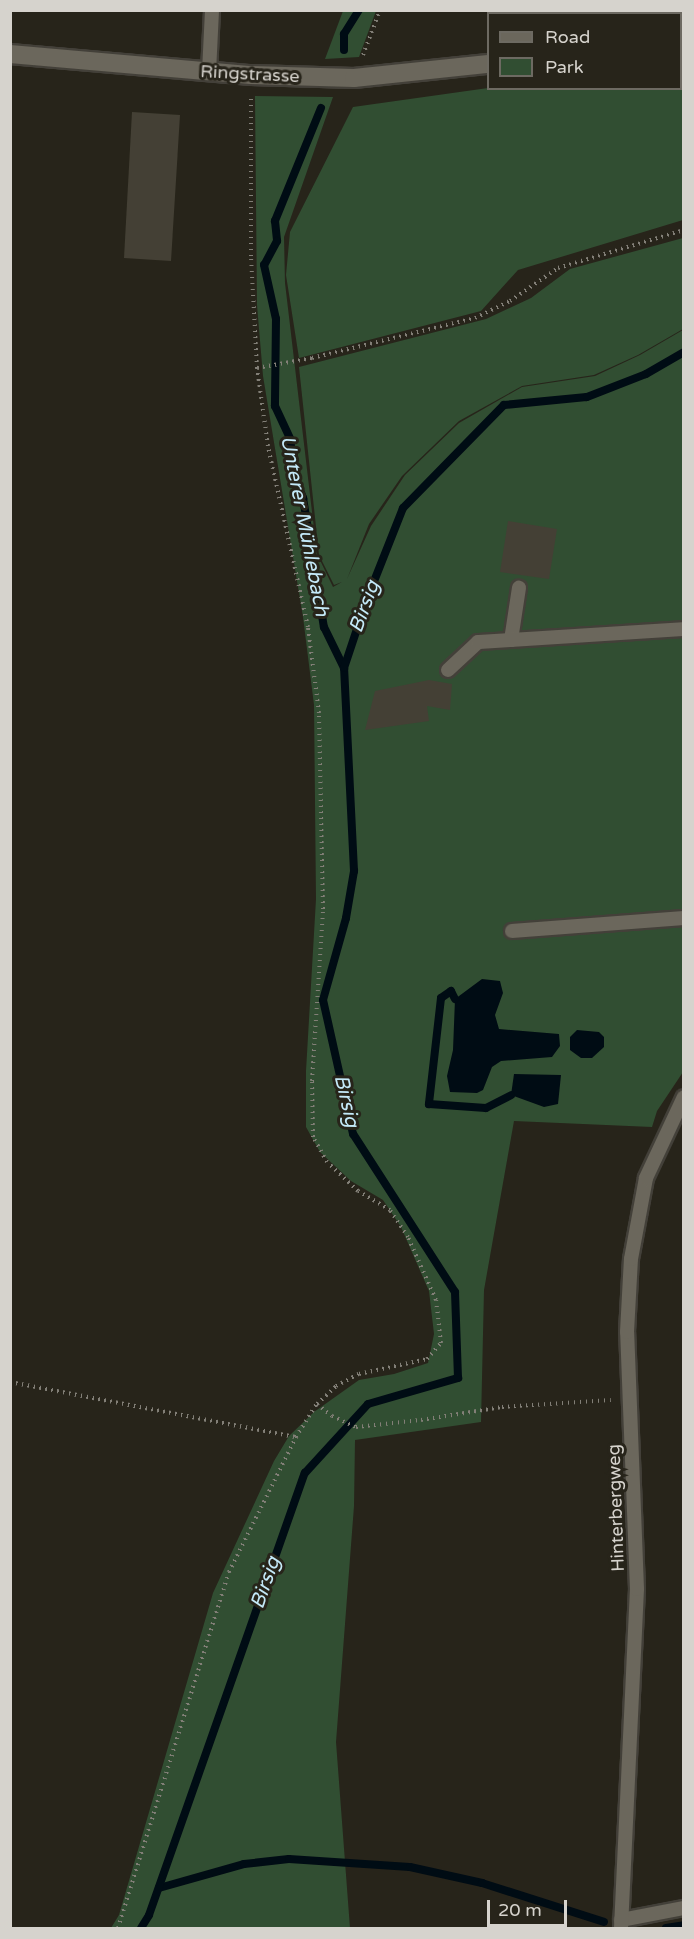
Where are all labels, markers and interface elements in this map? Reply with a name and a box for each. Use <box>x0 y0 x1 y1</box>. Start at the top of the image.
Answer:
legend <box>487 12 682 90</box>
text: Road <box>545 26 590 48</box>
text: Park <box>545 56 583 78</box>
street label: Ringstrasse <box>200 61 300 87</box>
water label: Unterer Mühlebach <box>275 434 333 618</box>
water label: Birsig <box>345 578 385 636</box>
water label: Birsig <box>328 1072 364 1130</box>
street label: Hinterbergweg <box>603 1444 629 1572</box>
water label: Birsig <box>246 1554 286 1612</box>
scale bar <box>490 1888 570 1926</box>
text: 20 m <box>498 1899 542 1921</box>

